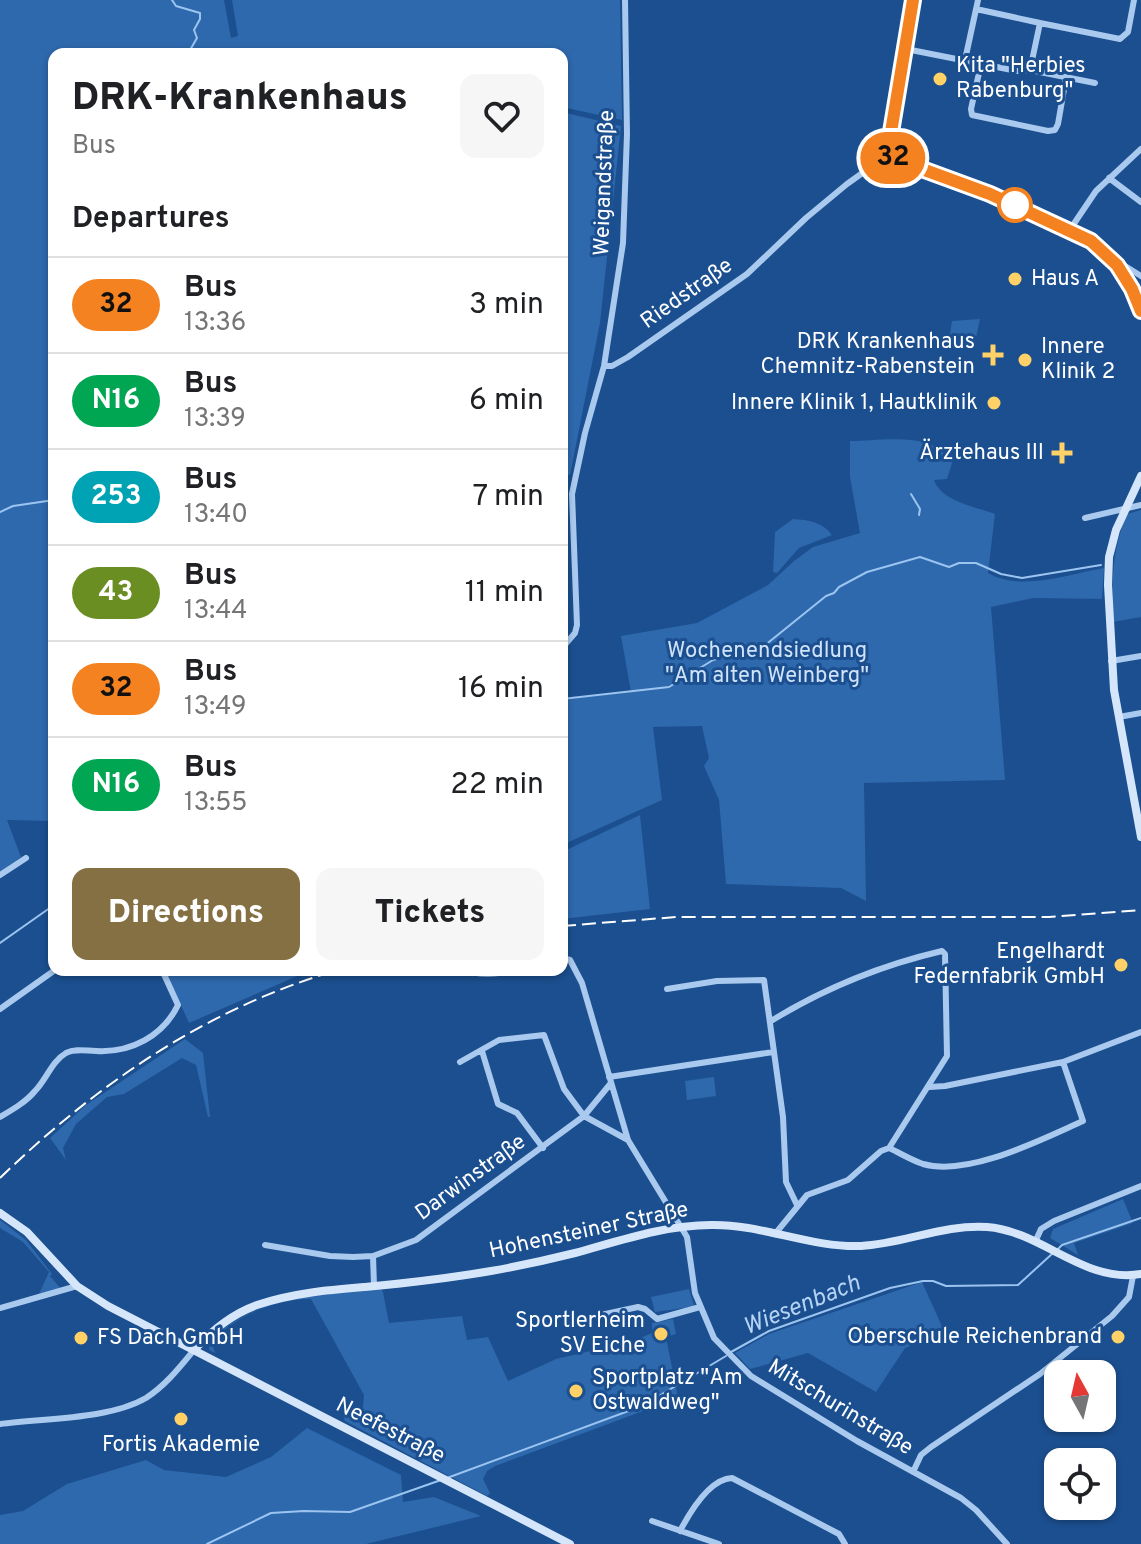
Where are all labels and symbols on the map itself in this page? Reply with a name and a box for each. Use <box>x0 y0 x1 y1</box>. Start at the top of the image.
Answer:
place label: Kita "Herbies Rabenburg" <box>956 53 1086 105</box>
marker: Kita "Herbies Rabenburg" <box>931 70 949 88</box>
street label: Weigandstraße <box>589 109 621 257</box>
line badge: 32 <box>857 132 929 184</box>
unlabelled marker <box>998 188 1032 222</box>
street label: Riedstraße <box>636 253 738 335</box>
place label: Haus A <box>1031 266 1099 293</box>
marker: Haus A <box>1006 270 1024 288</box>
place label: DRK Krankenhaus Chemnitz-Rabenstein <box>760 329 975 381</box>
place label: Innere Klinik 2 <box>1041 334 1115 386</box>
marker: DRK Krankenhaus Chemnitz-Rabenstein <box>982 344 1004 366</box>
marker: Innere Klinik 2 <box>1016 351 1034 369</box>
place label: Innere Klinik 1, Hautklinik <box>731 390 978 417</box>
marker: Innere Klinik 1, Hautklinik <box>985 394 1003 412</box>
place label: Ärztehaus III <box>919 438 1044 467</box>
marker: Ärztehaus III <box>1051 442 1073 464</box>
park label: Wochenendsiedlung "Am alten Weinberg" <box>665 638 869 690</box>
place label: Engelhardt Federnfabrik GmbH <box>913 939 1105 991</box>
marker: Engelhardt Federnfabrik GmbH <box>1112 956 1130 974</box>
street label: Darwinstraße <box>410 1129 532 1227</box>
street label: Hohensteiner Straße <box>487 1197 691 1265</box>
water label: Wiesenbach <box>739 1269 865 1343</box>
place label: Sportlerheim SV Eiche <box>515 1308 645 1360</box>
place label: Oberschule Reichenbrand <box>847 1324 1102 1351</box>
place label: FS Dach GmbH <box>97 1325 244 1352</box>
marker: Sportlerheim SV Eiche <box>652 1325 670 1343</box>
marker: Oberschule Reichenbrand <box>1109 1328 1127 1346</box>
marker: FS Dach GmbH <box>72 1329 90 1347</box>
street label: Mitschurinstraße <box>762 1354 918 1462</box>
north arrow <box>1044 1360 1116 1432</box>
place label: Sportplatz "Am Ostwaldweg" <box>592 1365 743 1417</box>
marker: Sportplatz "Am Ostwaldweg" <box>567 1382 585 1400</box>
street label: Neefestraße <box>331 1392 449 1470</box>
marker: Fortis Akademie <box>172 1410 190 1428</box>
place label: Fortis Akademie <box>102 1432 260 1459</box>

